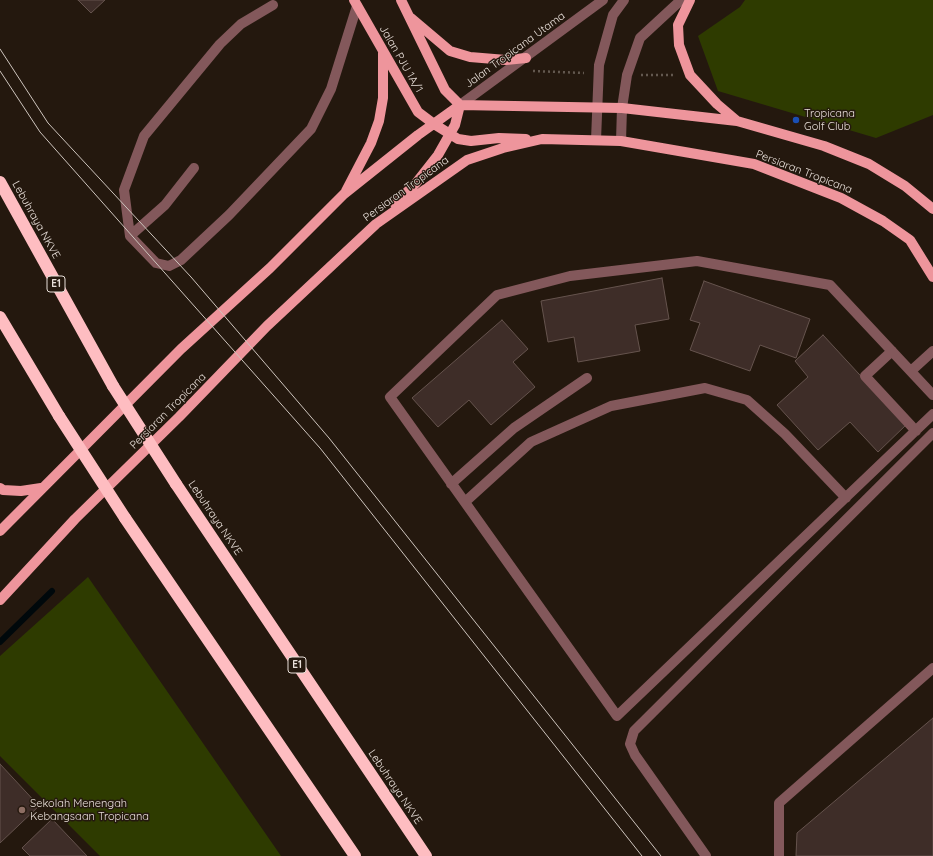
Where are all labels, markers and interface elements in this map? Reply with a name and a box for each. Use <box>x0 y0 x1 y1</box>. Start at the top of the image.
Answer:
street label: Jalan Tropicana Utama <box>462 9 568 91</box>
street label: Jalan PJU 1A/1 <box>376 23 426 95</box>
place label: Tropicana Golf Club <box>804 107 855 133</box>
marker: Tropicana Golf Club <box>791 115 801 125</box>
street label: Persiaran Tropicana <box>754 148 854 196</box>
street label: Persiaran Tropicana <box>361 154 451 224</box>
street label: Lebuhraya NKVE <box>9 179 63 261</box>
road number: E1 <box>47 276 65 292</box>
street label: Persiaran Tropicana <box>127 370 209 452</box>
street label: Lebuhraya NKVE <box>185 478 245 558</box>
road number: E1 <box>288 657 306 673</box>
street label: Lebuhraya NKVE <box>365 747 425 827</box>
place label: Sekolah Menengah Kebangsaan Tropicana <box>30 797 149 823</box>
marker: Sekolah Menengah Kebangsaan Tropicana <box>17 805 27 815</box>

